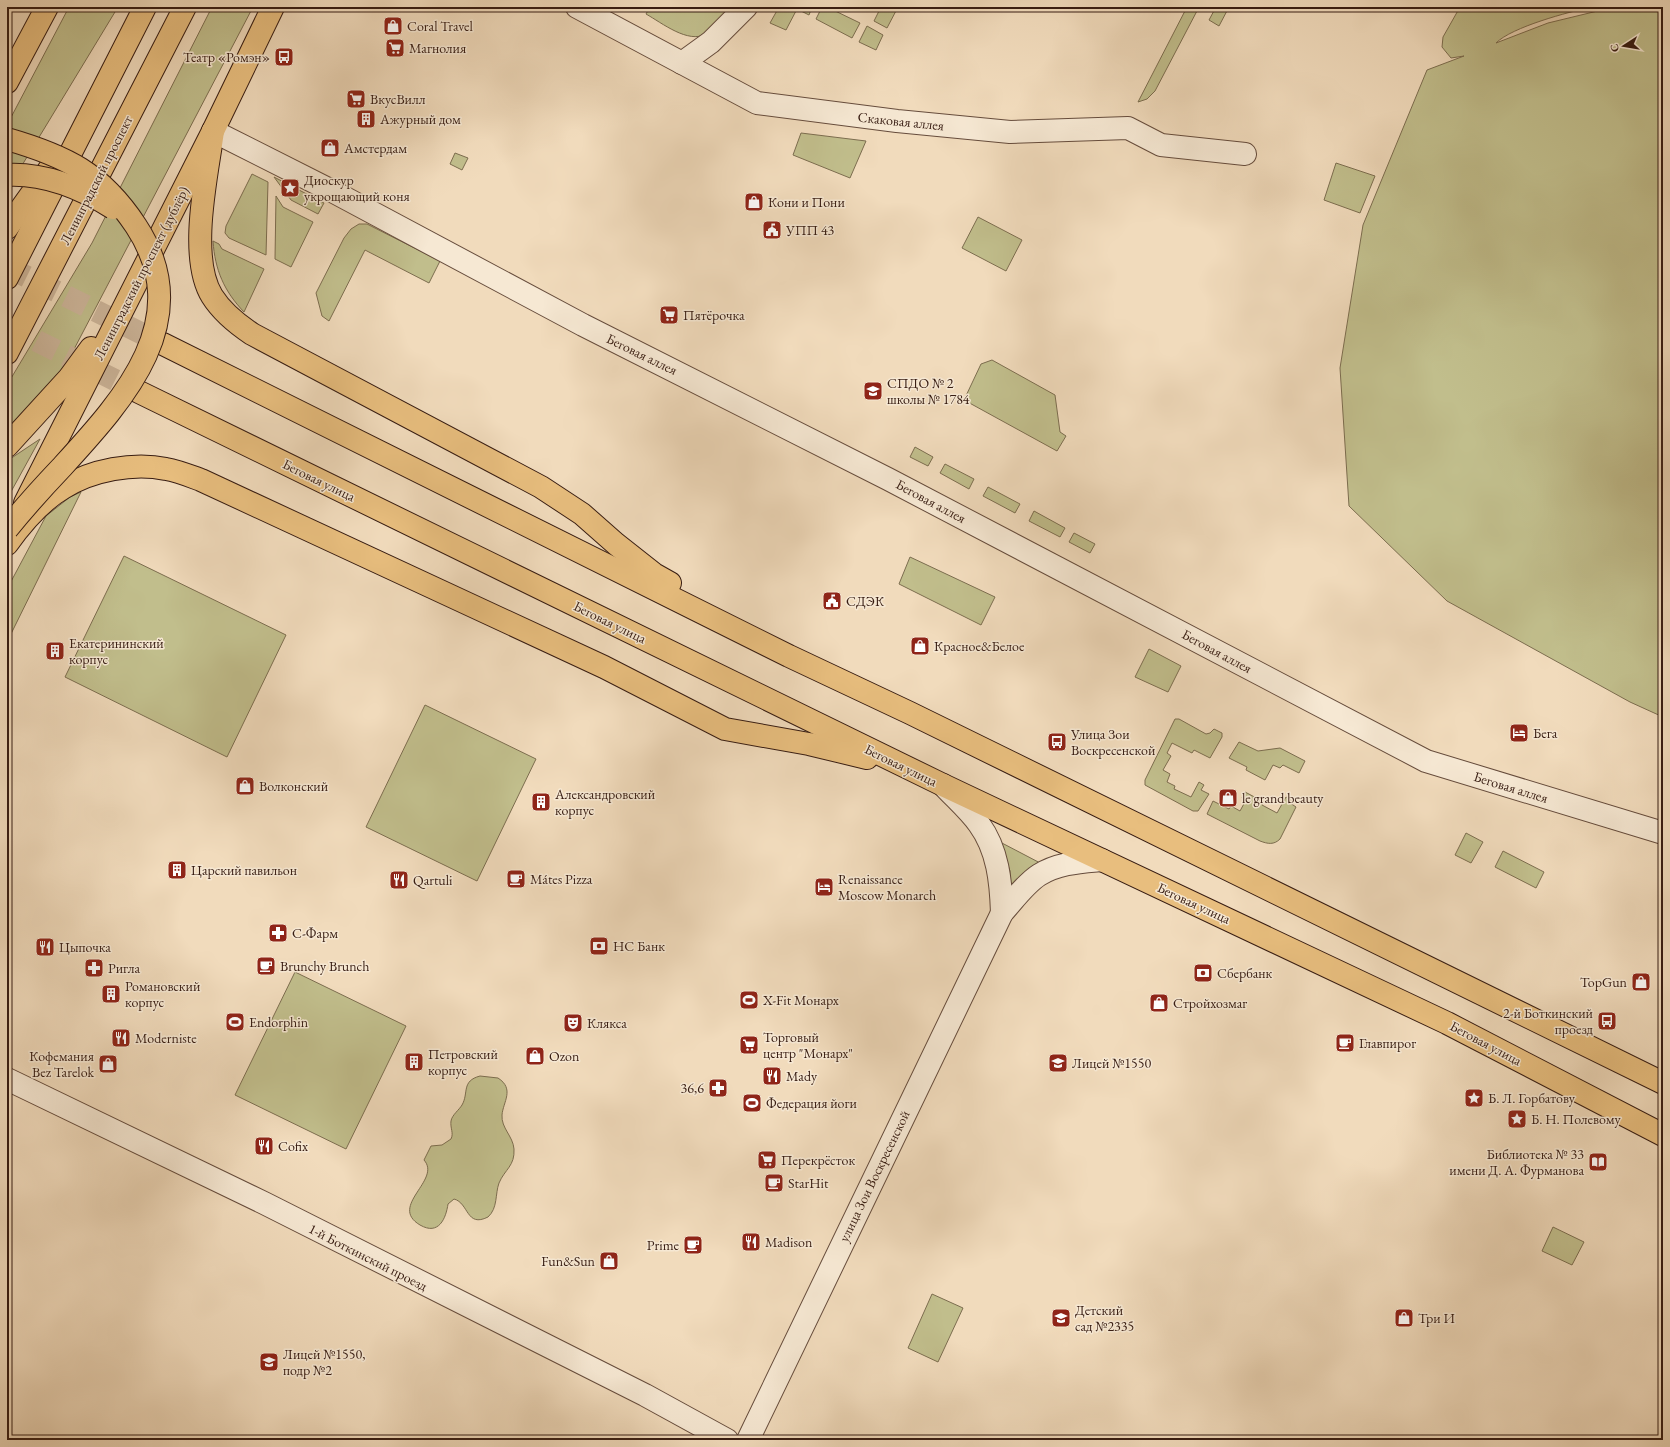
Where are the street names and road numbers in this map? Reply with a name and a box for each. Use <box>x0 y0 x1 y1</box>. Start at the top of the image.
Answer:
street label: Скаковая аллея <box>857 108 945 134</box>
street label: Ленинградский проспект <box>56 112 137 248</box>
street label: Ленинградский проспект (дублёр) <box>89 183 193 363</box>
street label: Беговая аллея <box>603 329 681 379</box>
street label: Беговая улица <box>280 455 359 506</box>
street label: Беговая аллея <box>893 475 969 527</box>
street label: Беговая улица <box>571 597 650 648</box>
street label: Беговая аллея <box>1179 625 1255 677</box>
street label: Беговая улица <box>862 740 941 791</box>
street label: Беговая аллея <box>1472 767 1550 807</box>
street label: Беговая улица <box>1154 878 1234 928</box>
street label: Беговая улица <box>1447 1017 1525 1070</box>
street label: улица Зои Воскресенской <box>834 1107 914 1245</box>
street label: 1-й Боткинский проезд <box>306 1219 431 1295</box>

